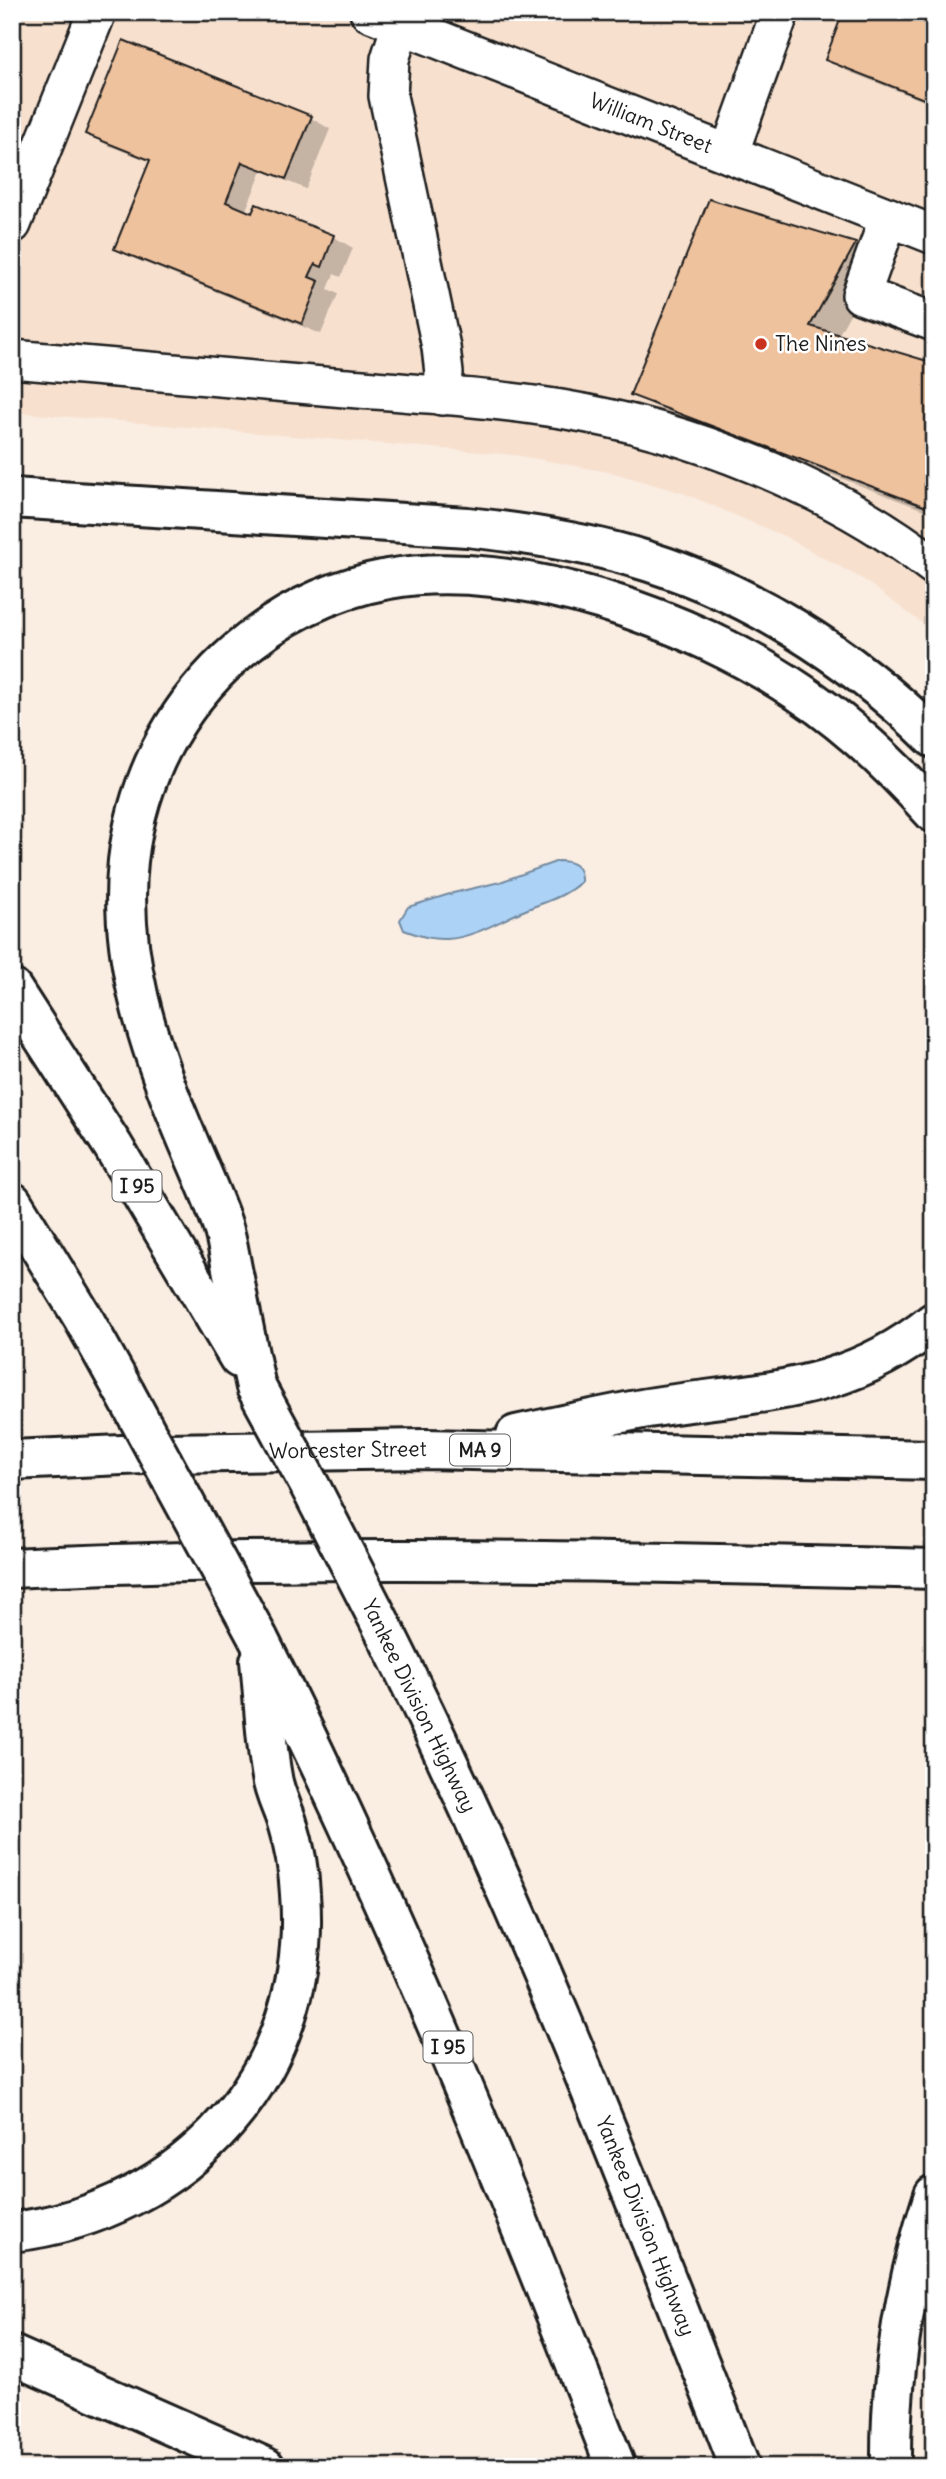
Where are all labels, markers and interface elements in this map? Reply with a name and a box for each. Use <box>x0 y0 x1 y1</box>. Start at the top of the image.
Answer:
street label: William Street <box>586 86 716 159</box>
place label: The Nines <box>775 330 867 357</box>
marker: The Nines <box>753 336 769 352</box>
road number: I 95 <box>113 1170 162 1202</box>
road number: MA 9 <box>450 1434 510 1466</box>
street label: Worcester Street <box>269 1435 427 1464</box>
street label: Yankee Division Highway <box>356 1595 483 1817</box>
road number: I 95 <box>424 2032 472 2062</box>
street label: Yankee Division Highway <box>590 2112 702 2340</box>

